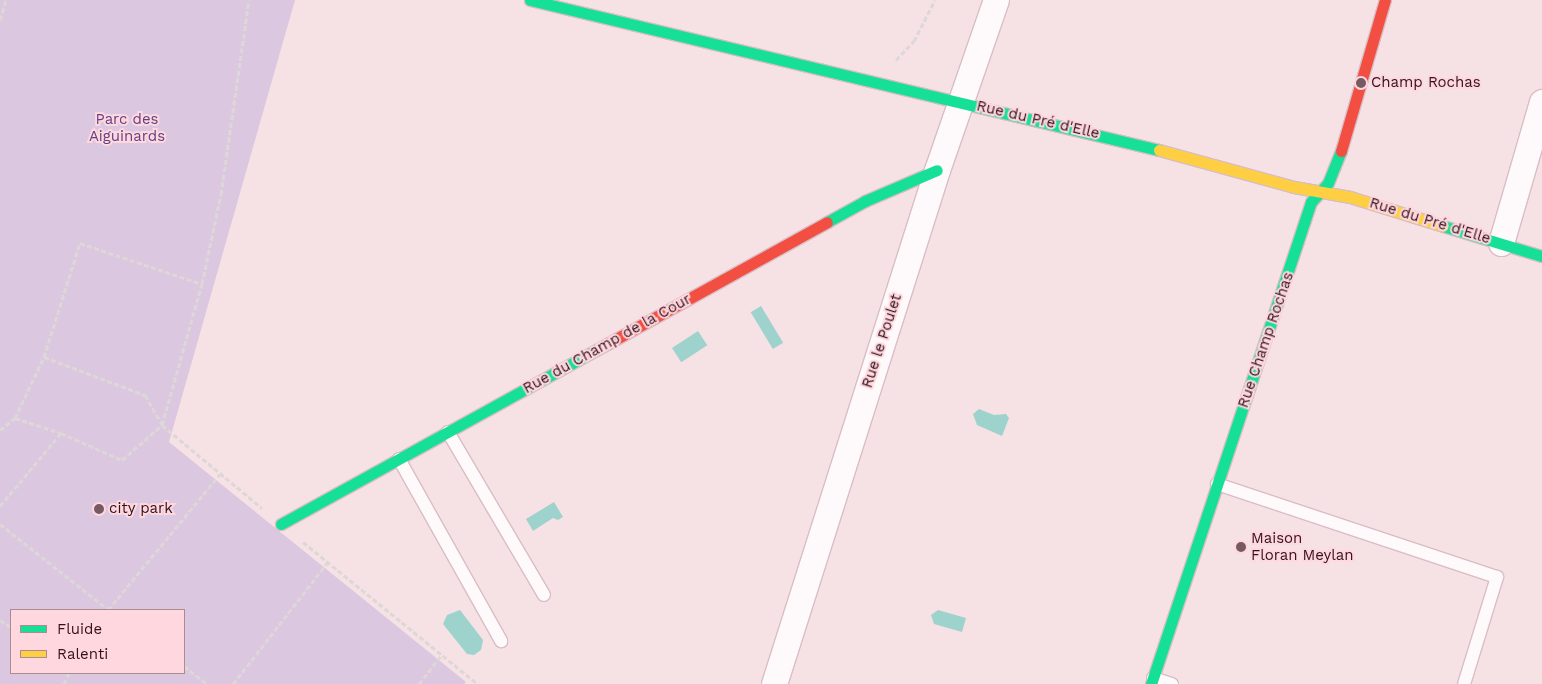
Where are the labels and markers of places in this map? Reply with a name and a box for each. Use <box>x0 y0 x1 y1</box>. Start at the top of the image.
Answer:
place label: Champ Rochas <box>1371 74 1481 92</box>
marker: Champ Rochas <box>1355 77 1367 89</box>
place label: city park <box>109 500 173 518</box>
marker: city park <box>93 503 105 515</box>
place label: Maison Floran Meylan <box>1251 529 1354 564</box>
marker: Maison Floran Meylan <box>1235 541 1247 553</box>

